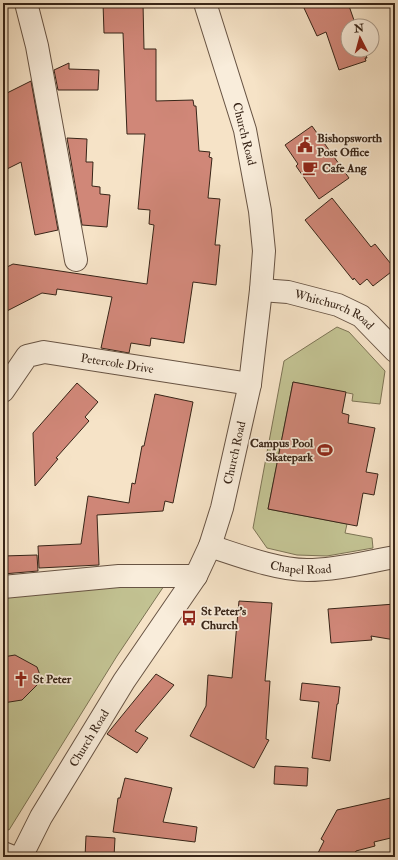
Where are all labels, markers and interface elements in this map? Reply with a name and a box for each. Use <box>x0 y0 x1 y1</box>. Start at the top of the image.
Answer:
north arrow <box>340 18 380 58</box>
text: N <box>352 21 366 36</box>
street label: Church Road <box>229 101 259 167</box>
place label: Bishopsworth Post Office <box>317 131 383 160</box>
public building icon: Bishopsworth Post Office <box>296 136 314 154</box>
cafe icon: Cafe Ang <box>301 159 319 177</box>
place label: Cafe Ang <box>322 161 368 176</box>
street label: Whitchurch Road <box>292 286 377 333</box>
street label: Petercole Drive <box>80 350 155 376</box>
street label: Church Road <box>220 420 249 486</box>
place label: Campus Pool Skatepark <box>250 436 314 465</box>
sports icon: Campus Pool Skatepark <box>316 441 334 459</box>
street label: Chapel Road <box>269 557 332 578</box>
place label: St Peter's Church <box>201 604 246 633</box>
bus stop icon: St Peter's Church <box>180 609 198 627</box>
church icon: St Peter <box>12 670 30 688</box>
place label: St Peter <box>33 672 72 687</box>
street label: Church Road <box>66 707 112 770</box>

